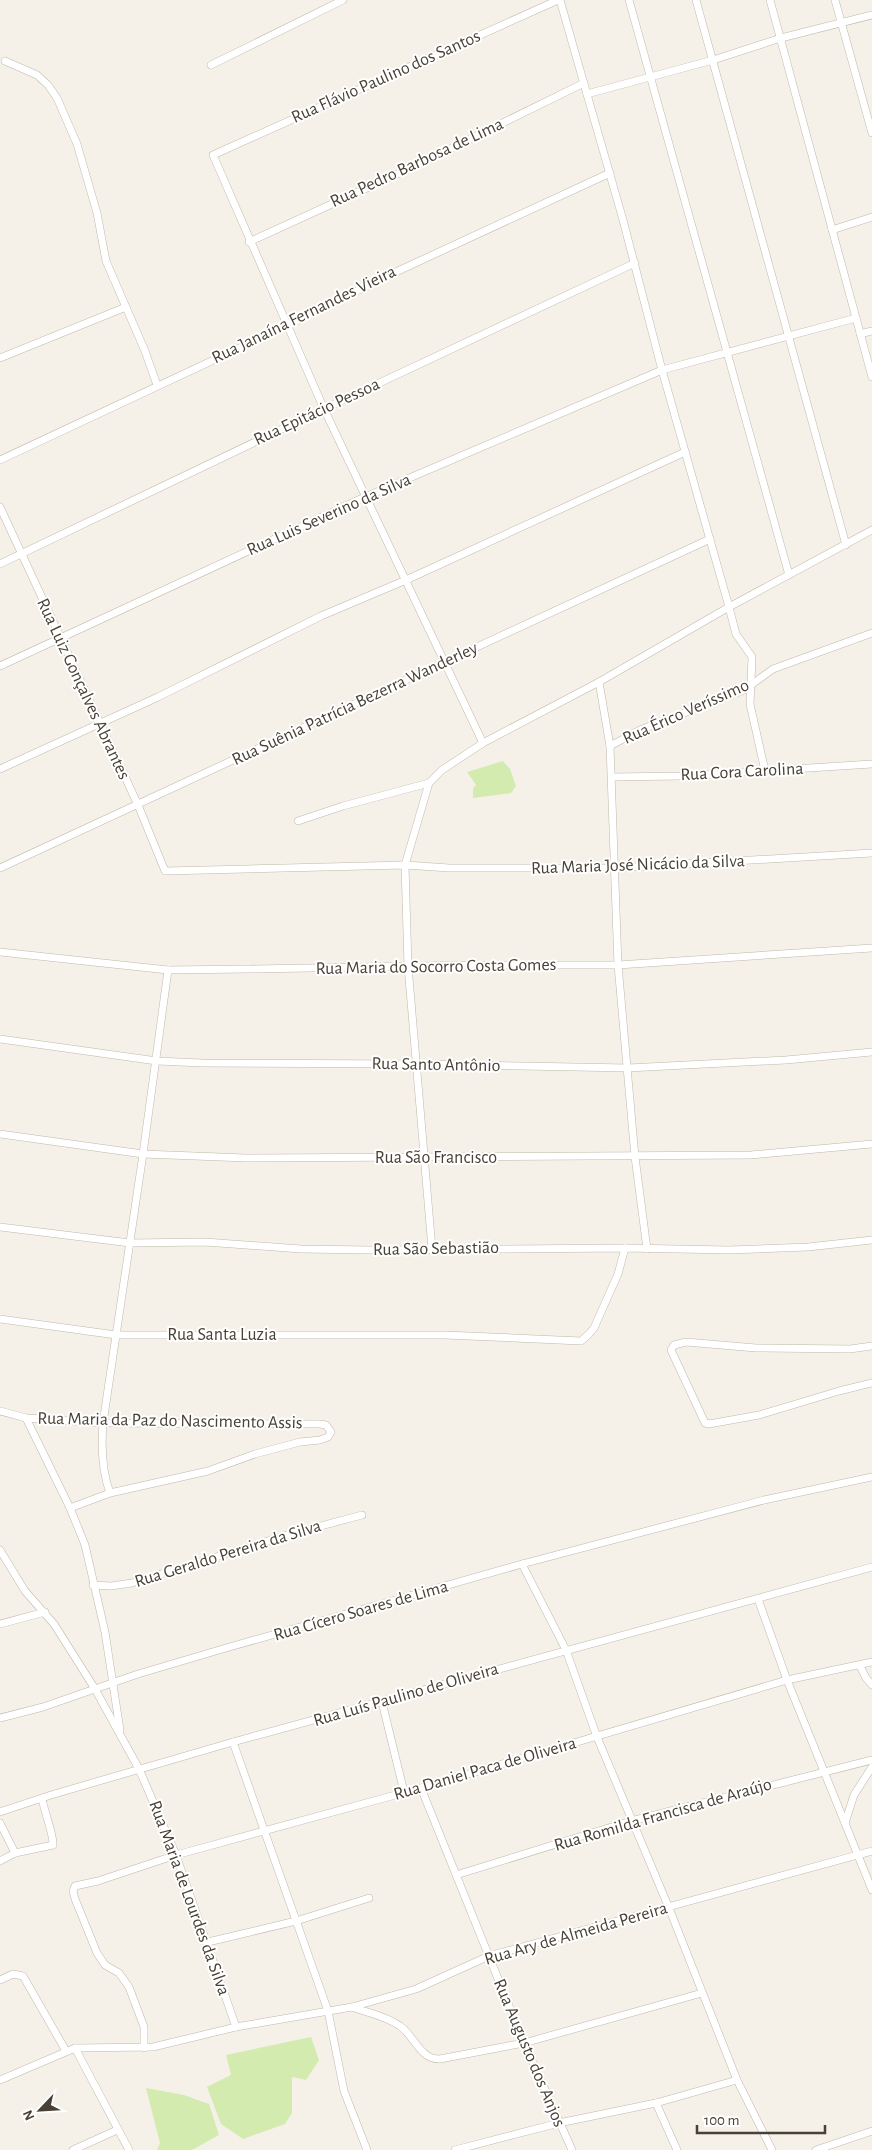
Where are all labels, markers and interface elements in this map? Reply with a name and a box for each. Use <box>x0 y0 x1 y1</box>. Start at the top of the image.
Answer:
street label: Rua Flávio Paulino dos Santos <box>289 27 483 127</box>
street label: Rua Pedro Barbosa de Lima <box>328 115 506 211</box>
street label: Rua Janaína Fernandes Vieira <box>209 263 399 367</box>
street label: Rua Epitácio Pessoa <box>251 375 383 449</box>
street label: Rua Luis Severino da Silva <box>244 471 414 559</box>
street label: Rua Luiz Gonçalves Abrantes <box>33 596 133 782</box>
street label: Rua Suênia Patrícia Bezerra Wanderley <box>229 639 481 769</box>
street label: Rua Érico Veríssimo <box>619 673 752 748</box>
street label: Rua Cora Carolina <box>680 760 804 784</box>
street label: Rua Maria José Nicácio da Silva <box>531 852 745 878</box>
street label: Rua Maria do Socorro Costa Gomes <box>315 956 557 978</box>
street label: Rua Santo Antônio <box>371 1055 501 1075</box>
street label: Rua São Francisco <box>375 1149 497 1167</box>
street label: Rua São Sebastião <box>373 1239 499 1259</box>
street label: Rua Santa Luzia <box>167 1326 277 1344</box>
street label: Rua Maria da Paz do Nascimento Assis <box>37 1410 303 1432</box>
street label: Rua Geraldo Pereira da Silva <box>133 1517 323 1591</box>
street label: Rua Cícero Soares de Lima <box>272 1577 450 1645</box>
street label: Rua Luís Paulino de Oliveira <box>311 1660 501 1730</box>
street label: Rua Daniel Paca de Oliveira <box>392 1734 578 1804</box>
street label: Rua Romilda Francisca de Araújo <box>552 1775 774 1855</box>
street label: Rua Maria de Lourdes da Silva <box>145 1798 233 1998</box>
street label: Rua Ary de Almeida Pereira <box>482 1899 670 1969</box>
street label: Rua Augusto dos Anjos <box>490 1976 568 2130</box>
north arrow <box>15 2085 65 2135</box>
scale bar <box>697 2102 824 2134</box>
text: N <box>21 2108 38 2122</box>
text: 100 m <box>704 2113 739 2128</box>

